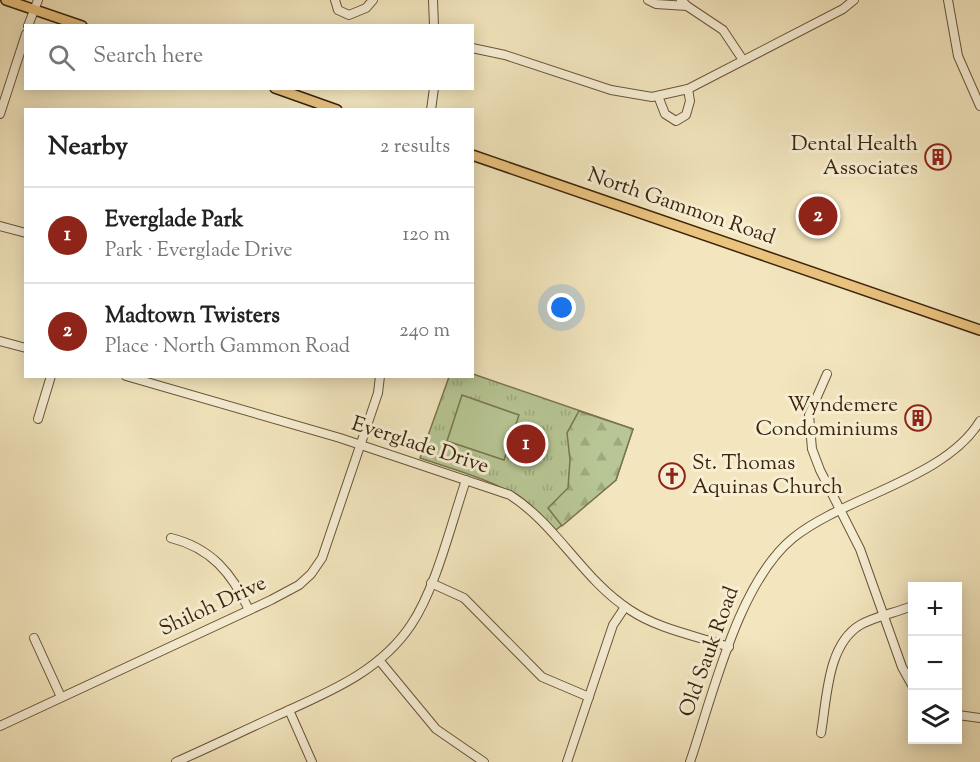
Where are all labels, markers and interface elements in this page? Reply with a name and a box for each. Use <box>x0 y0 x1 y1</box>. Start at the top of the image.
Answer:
search box <box>24 24 474 90</box>
icon: search <box>45 41 78 74</box>
text: Search here <box>93 41 203 73</box>
text: Nearby <box>48 129 128 166</box>
place label: Dental Health Associates <box>791 130 918 184</box>
text: 2 results <box>380 133 450 162</box>
building icon: Dental Health Associates <box>923 142 953 172</box>
street label: North Gammon Road <box>583 161 779 253</box>
pin: 2 <box>798 194 838 238</box>
text: Everglade Park <box>105 205 244 237</box>
text: 1 <box>64 221 71 250</box>
text: 120 m <box>402 221 450 250</box>
text: Park · Everglade Drive <box>105 237 293 266</box>
your location <box>547 293 576 322</box>
text: Madtown Twisters <box>105 301 280 333</box>
text: 2 <box>63 317 72 346</box>
text: 240 m <box>399 317 450 346</box>
text: Place · North Gammon Road <box>105 333 350 362</box>
place label: Wyndemere Condominiums <box>756 391 898 445</box>
building icon: Wyndemere Condominiums <box>903 403 933 433</box>
street label: Everglade Drive <box>348 410 492 482</box>
pin: 1 <box>506 422 546 466</box>
place label: St. Thomas Aquinas Church <box>692 449 843 503</box>
church icon: St. Thomas Aquinas Church <box>657 461 687 491</box>
street label: Shiloh Drive <box>154 569 272 645</box>
street label: Old Sauk Road <box>672 582 748 722</box>
map controls <box>908 582 962 744</box>
button: + <box>908 582 962 636</box>
button: − <box>908 636 962 690</box>
button: layers <box>908 690 962 744</box>

